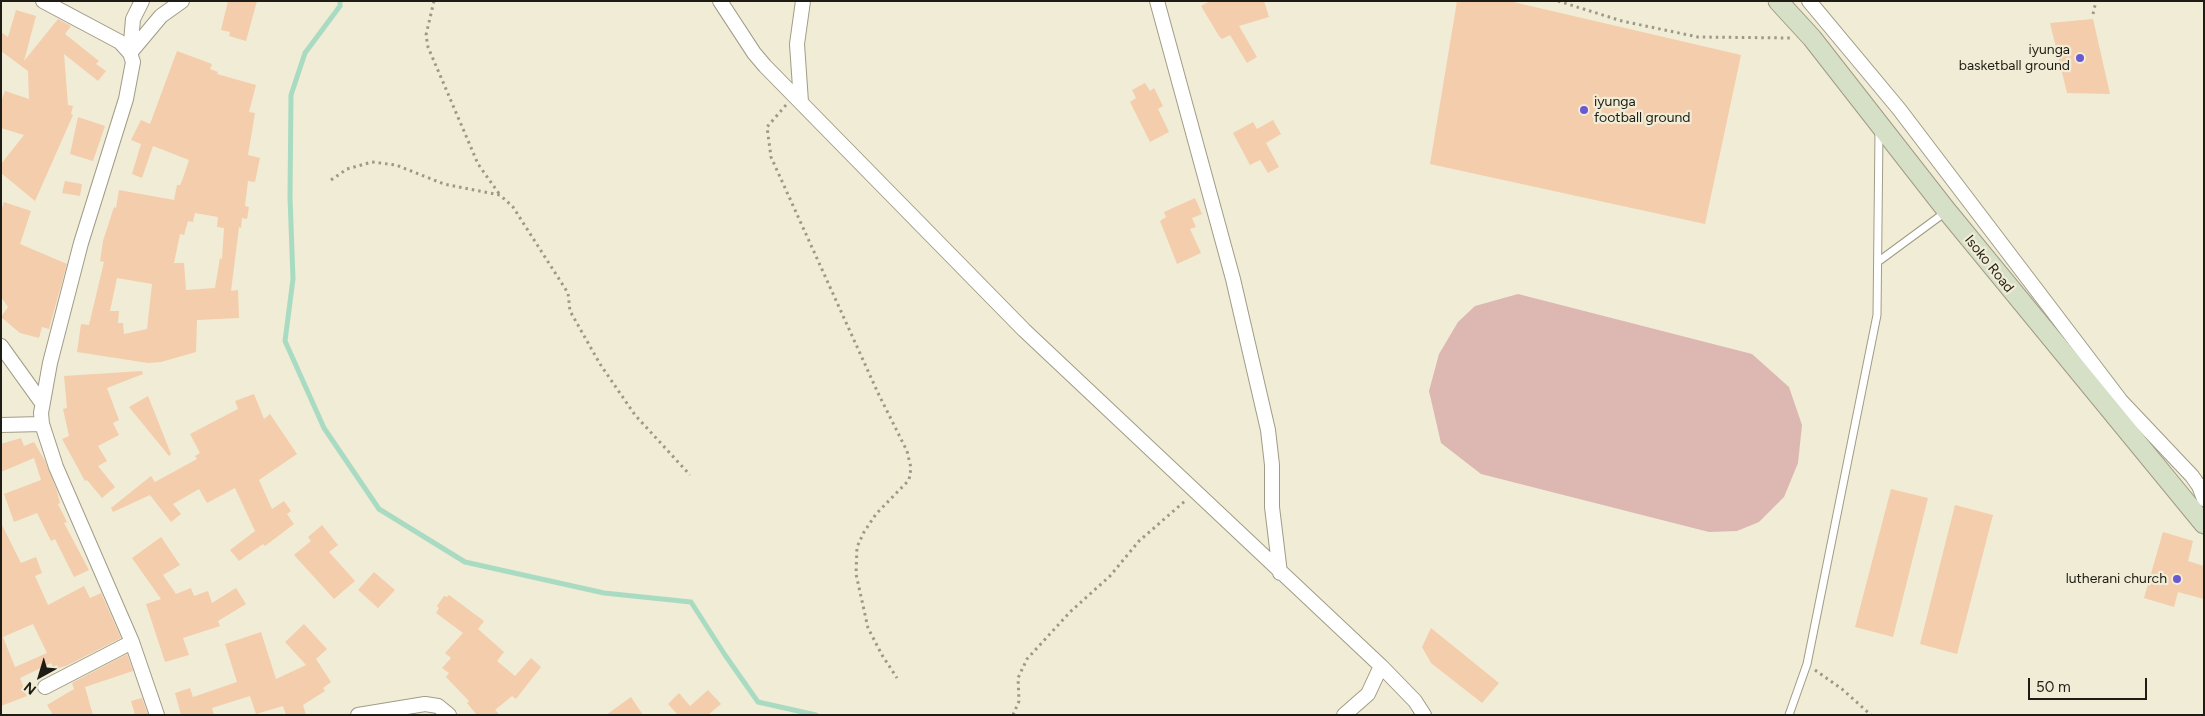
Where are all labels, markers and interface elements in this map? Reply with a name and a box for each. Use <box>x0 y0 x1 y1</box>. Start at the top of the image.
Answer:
place label: iyunga basketball ground <box>1959 42 2070 74</box>
marker: iyunga basketball ground <box>2074 52 2086 64</box>
place label: iyunga football ground <box>1594 94 1691 126</box>
marker: iyunga football ground <box>1578 104 1590 116</box>
street label: Isoko Road <box>1961 232 2017 296</box>
place label: lutherani church <box>2066 571 2167 587</box>
marker: lutherani church <box>2171 573 2183 585</box>
north arrow <box>15 651 65 701</box>
scale bar <box>2030 668 2149 700</box>
text: N <box>21 678 40 698</box>
text: 50 m <box>2036 678 2071 696</box>

